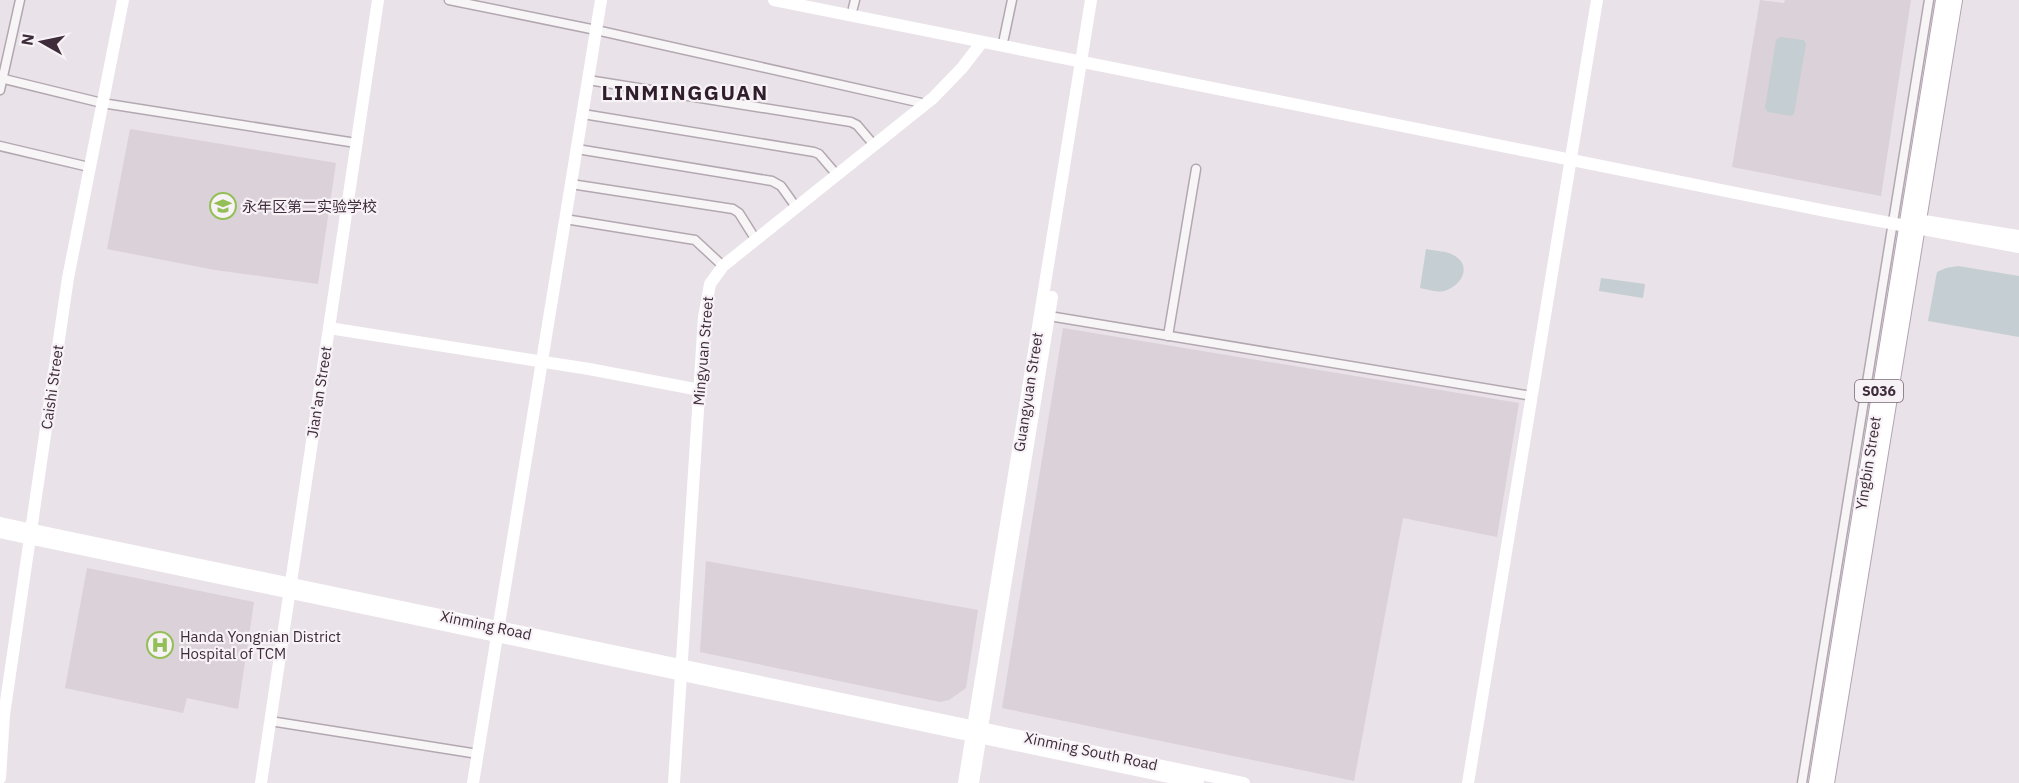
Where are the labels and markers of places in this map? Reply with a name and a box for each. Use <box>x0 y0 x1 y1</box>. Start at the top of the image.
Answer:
school or university icon: 永年区第二实验学校 <box>208 191 238 221</box>
place label: 永年区第二实验学校 <box>242 197 377 216</box>
place label: Handa Yongnian District Hospital of TCM <box>180 627 341 663</box>
hospital icon: Handa Yongnian District Hospital of TCM <box>145 630 175 660</box>

